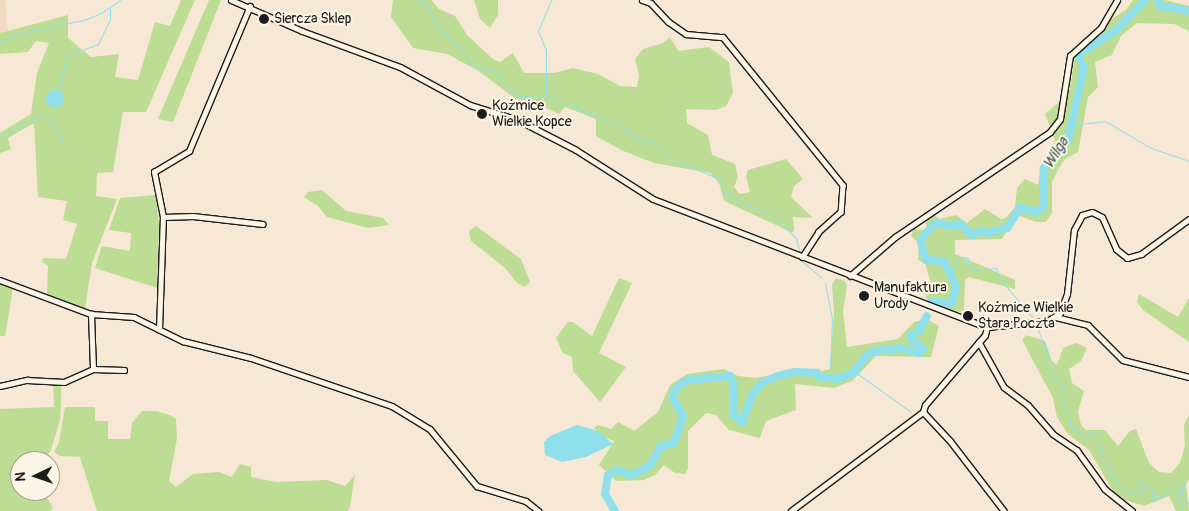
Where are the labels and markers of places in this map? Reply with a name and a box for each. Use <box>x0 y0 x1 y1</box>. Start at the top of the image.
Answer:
place label: Siercza Sklep <box>274 11 351 27</box>
marker: Siercza Sklep <box>258 13 270 25</box>
place label: Koźmice Wielkie Kopce <box>492 98 572 130</box>
marker: Koźmice Wielkie Kopce <box>476 108 488 120</box>
place label: Manufaktura Urody <box>874 280 947 312</box>
marker: Manufaktura Urody <box>858 290 870 302</box>
place label: Koźmice Wielkie Stara Poczta <box>978 300 1073 332</box>
marker: Koźmice Wielkie Stara Poczta <box>962 310 974 322</box>

